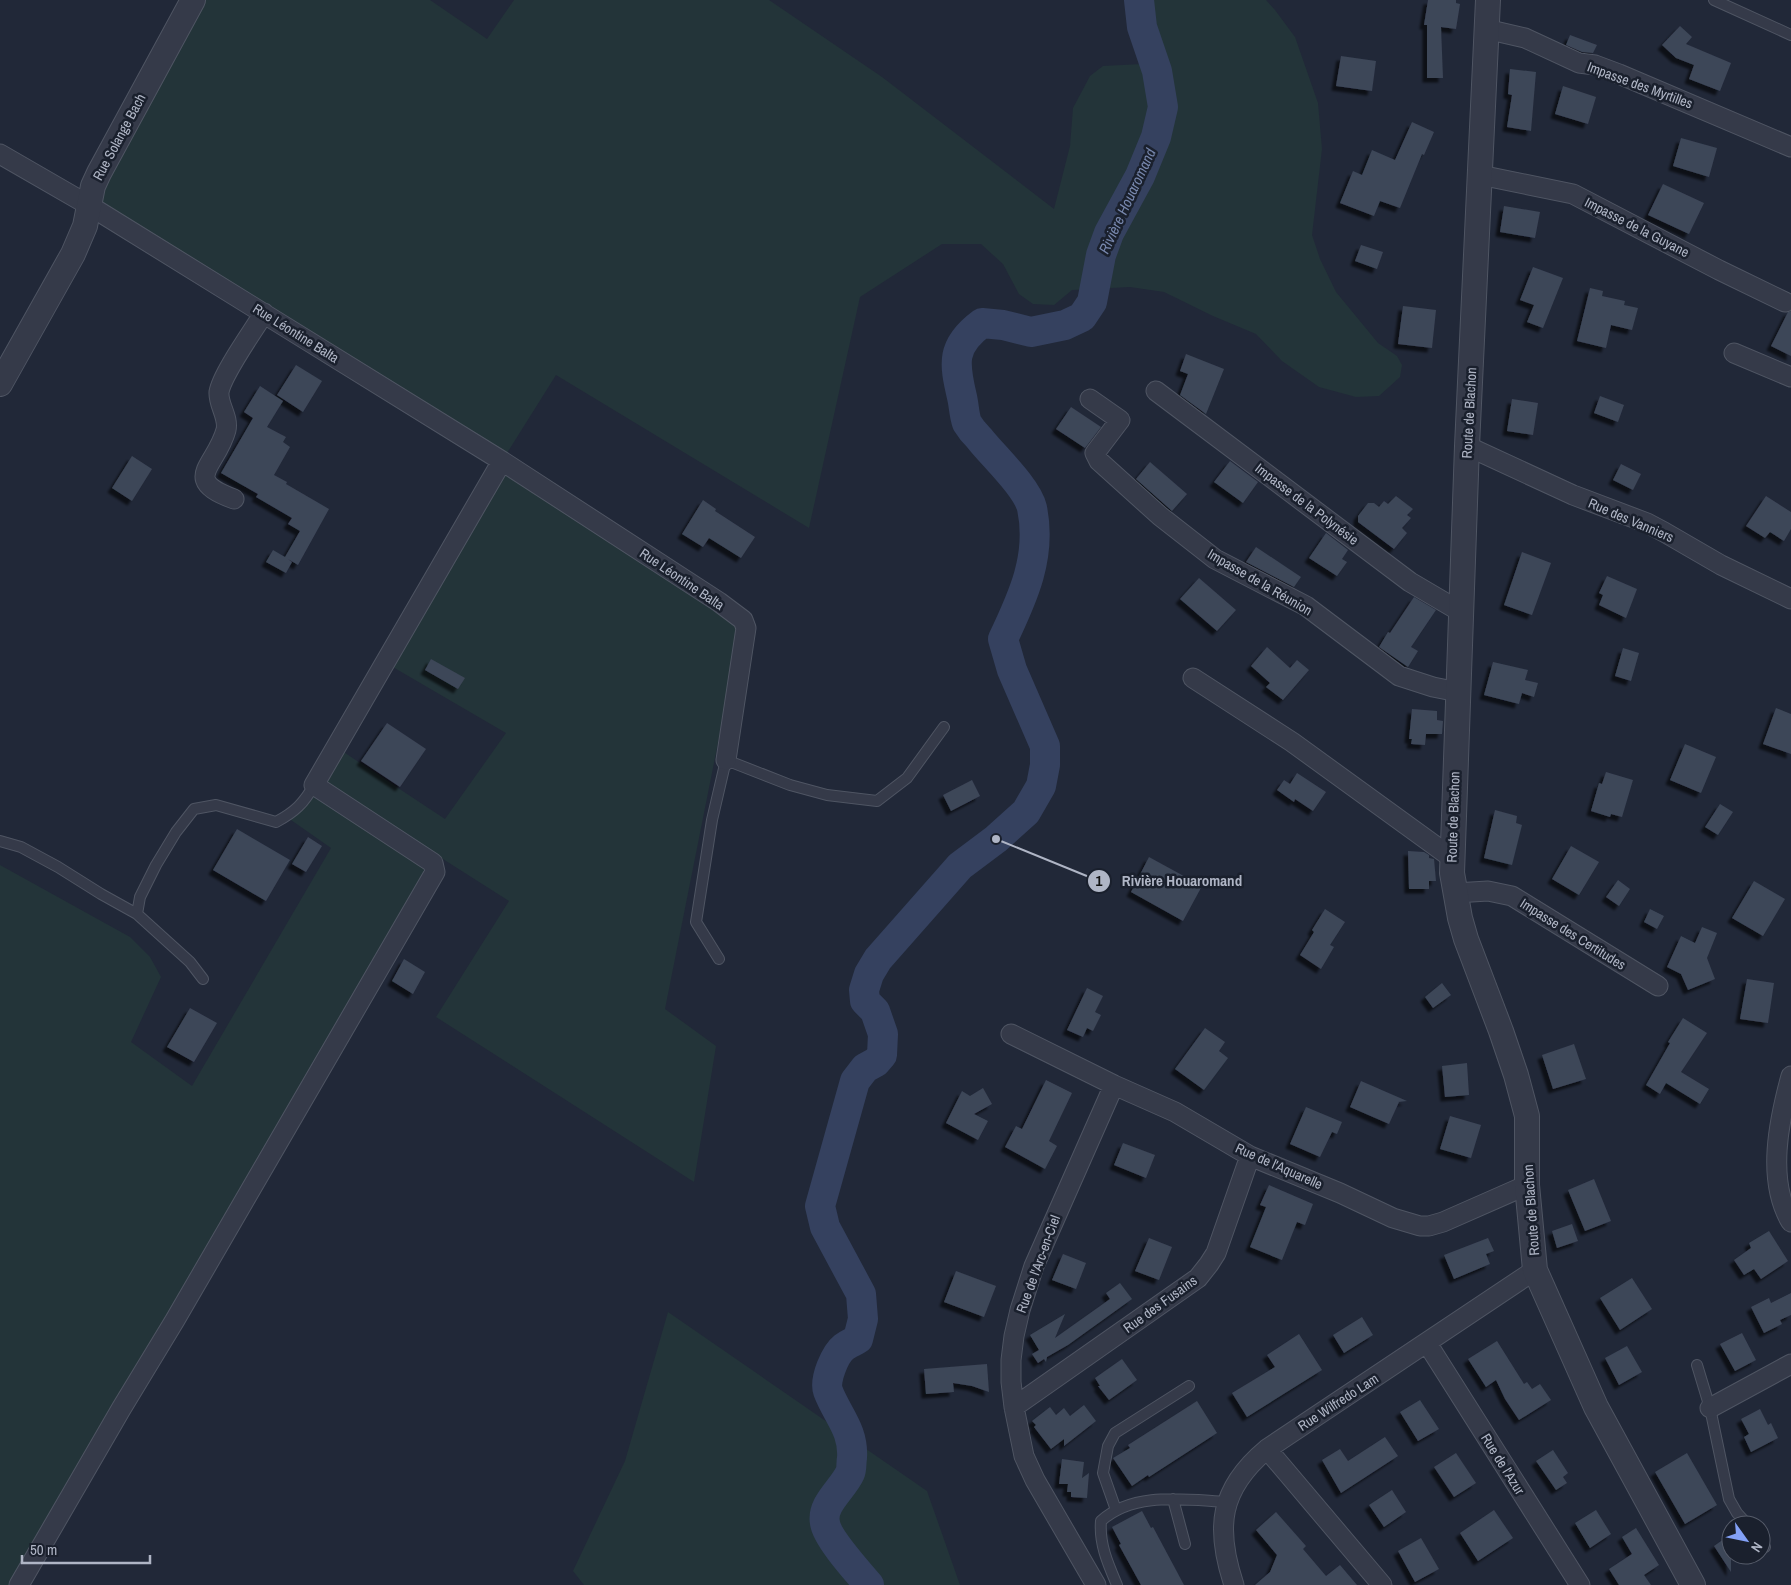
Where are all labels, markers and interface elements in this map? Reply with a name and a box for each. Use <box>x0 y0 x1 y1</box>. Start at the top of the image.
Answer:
street label: Impasse des Myrtilles <box>1585 58 1695 113</box>
street label: Rue Solange Bach <box>89 91 149 183</box>
water label: Rivière Houaromand <box>1093 145 1161 257</box>
street label: Impasse de la Guyane <box>1582 193 1692 261</box>
street label: Rue Léontine Balta <box>250 299 343 367</box>
street label: Route de Blachon <box>1458 367 1480 459</box>
street label: Impasse de la Polynésie <box>1252 459 1362 549</box>
street label: Rue des Vanniers <box>1586 494 1677 546</box>
street label: Rue Léontine Balta <box>636 544 728 614</box>
street label: Impasse de la Réunion <box>1204 545 1316 619</box>
street label: Route de Blachon <box>1442 771 1464 863</box>
callout: Rivière Houaromand <box>1087 866 1252 896</box>
text: 1 <box>1096 870 1103 891</box>
text: Rivière Houaromand <box>1122 870 1242 891</box>
street label: Impasse des Certitudes <box>1517 894 1629 974</box>
street label: Rue de l'Aquarelle <box>1233 1139 1325 1193</box>
street label: Route de Blachon <box>1519 1164 1543 1256</box>
street label: Rue de l'Arc-en-Ciel <box>1012 1213 1064 1315</box>
street label: Rue des Fusains <box>1120 1271 1201 1337</box>
street label: Rue Wilfredo Lam <box>1294 1369 1382 1435</box>
street label: Rue de l'Azur <box>1477 1430 1529 1498</box>
north arrow <box>1721 1515 1771 1565</box>
scale bar <box>22 1532 150 1564</box>
text: 50 m <box>30 1539 57 1560</box>
text: N <box>1747 1539 1767 1555</box>

